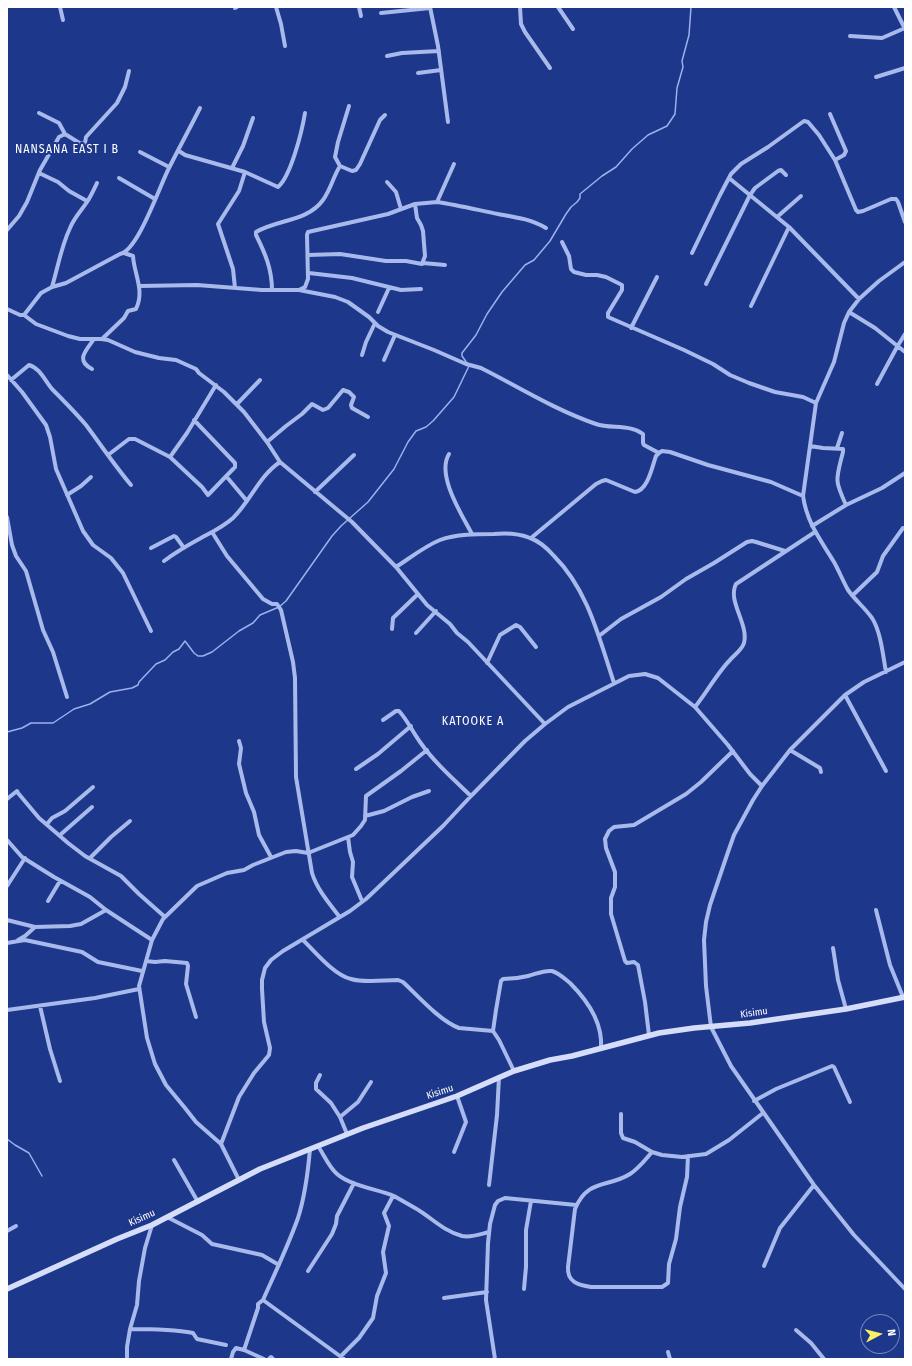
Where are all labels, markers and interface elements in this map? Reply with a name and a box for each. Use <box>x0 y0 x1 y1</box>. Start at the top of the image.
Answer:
district label: NANSANA EAST I B <box>15 143 119 157</box>
district label: KATOOKE A <box>442 715 504 729</box>
street label: Kisimu <box>740 1005 768 1021</box>
street label: Kisimu <box>425 1082 455 1102</box>
street label: Kisimu <box>127 1207 157 1229</box>
north arrow <box>860 1314 900 1354</box>
text: N <box>885 1329 898 1337</box>

